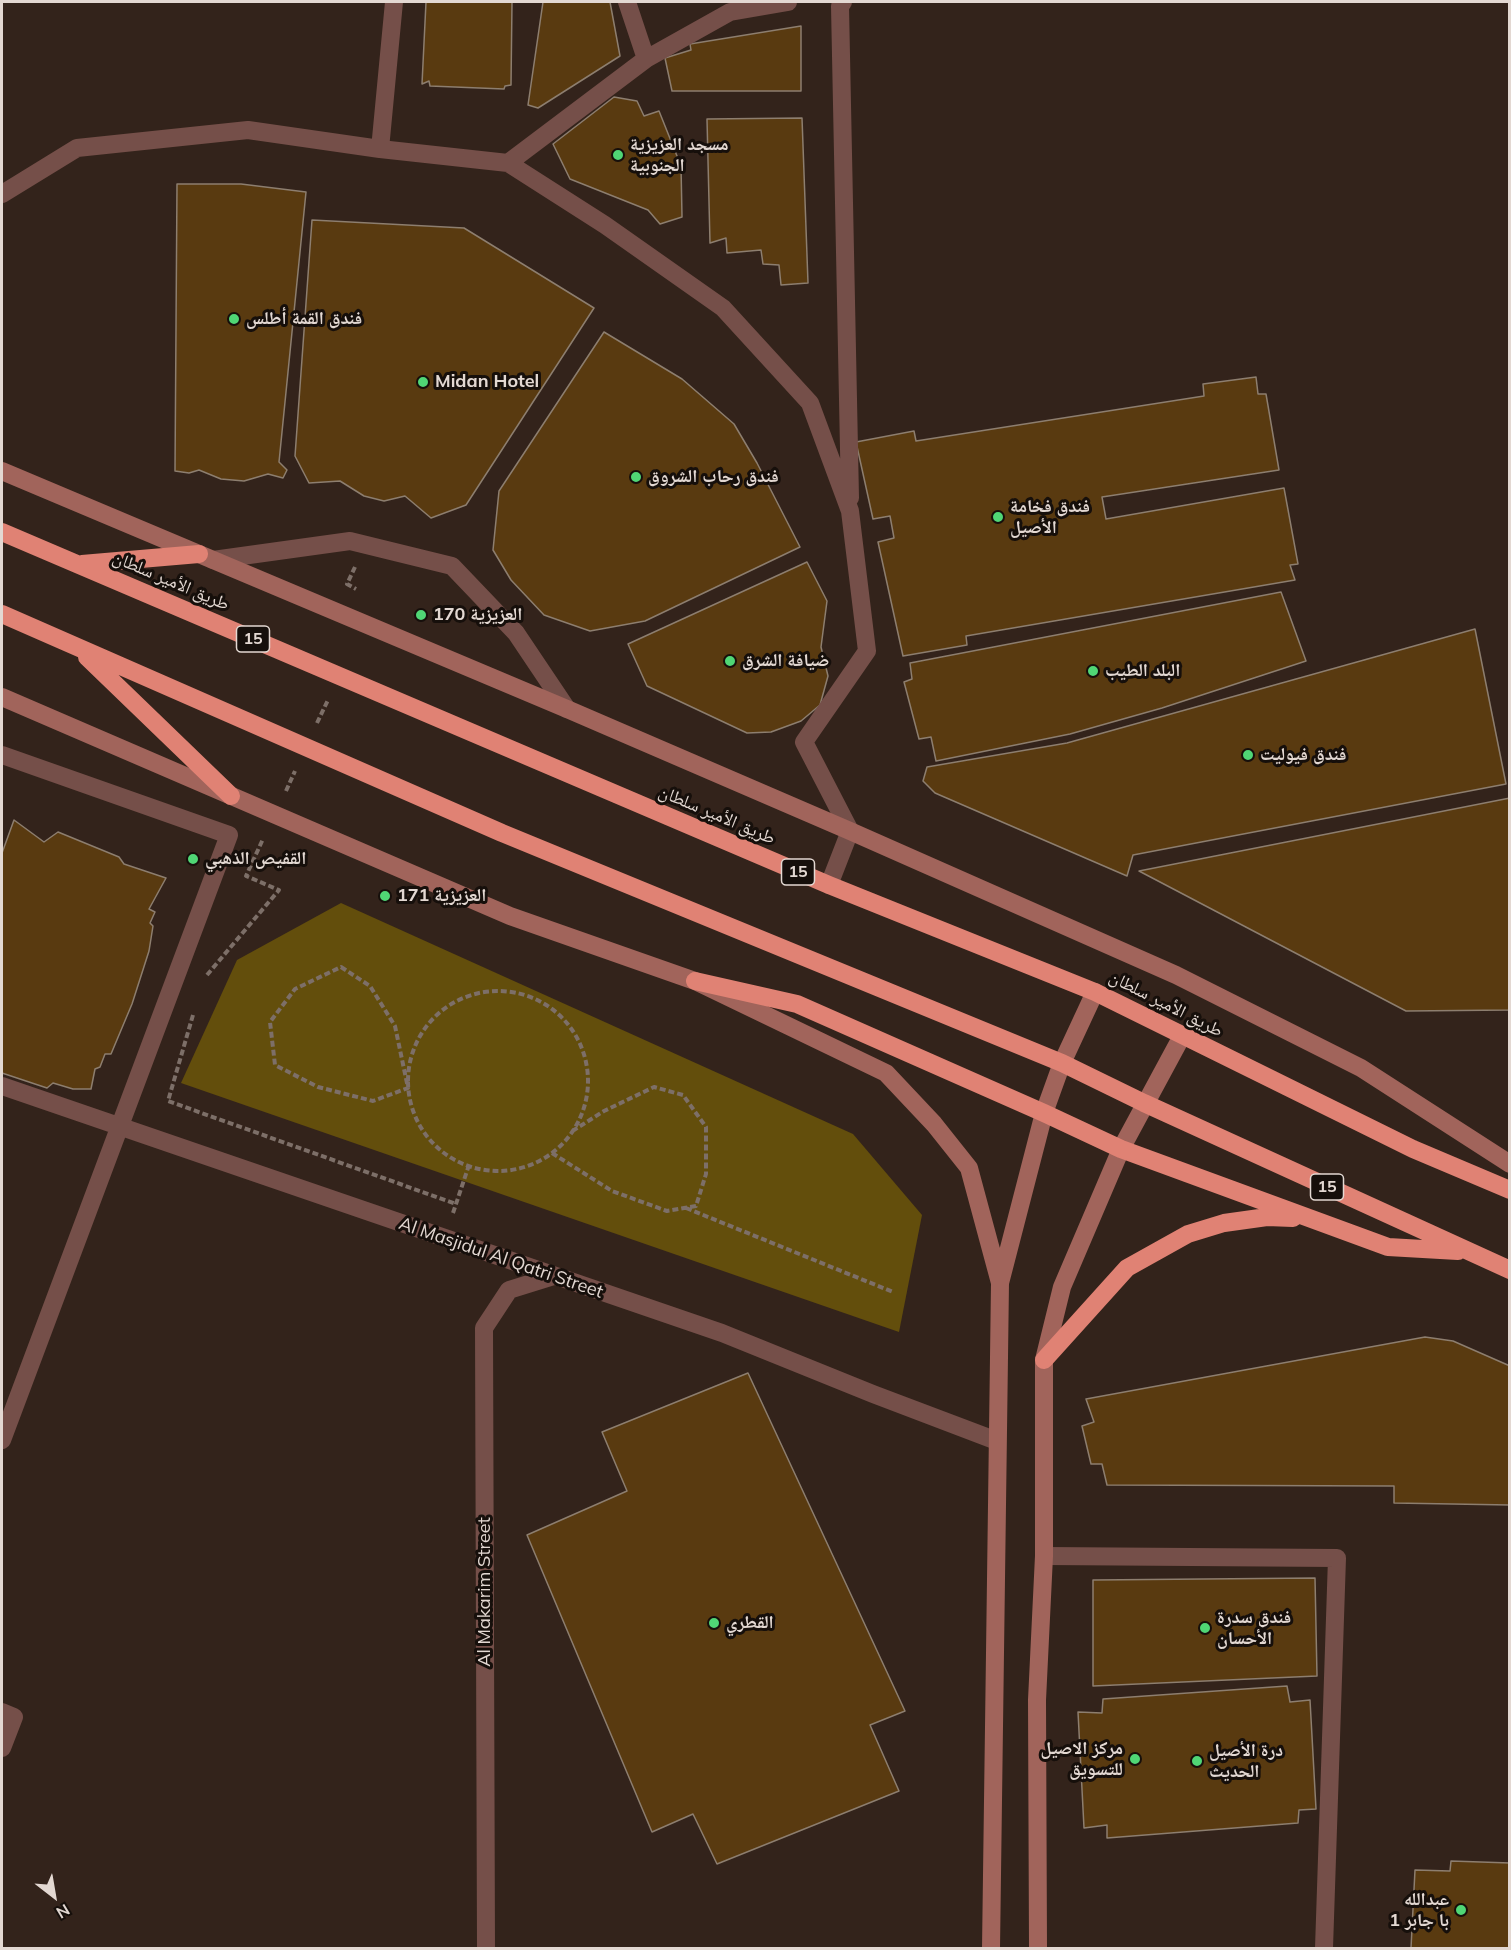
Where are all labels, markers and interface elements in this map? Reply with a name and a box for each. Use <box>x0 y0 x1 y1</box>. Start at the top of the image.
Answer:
place label: مسجد العزيزية الجنوبية <box>630 134 729 176</box>
marker: مسجد العزيزية الجنوبية <box>611 148 625 162</box>
place label: فندق القمة أطلس <box>246 308 362 330</box>
marker: فندق القمة أطلس <box>227 312 241 326</box>
place label: Midan Hotel <box>435 371 539 393</box>
marker: Midan Hotel <box>416 375 430 389</box>
place label: فندق رحاب الشروق <box>648 466 779 488</box>
marker: فندق رحاب الشروق <box>629 470 643 484</box>
place label: فندق فخامة الأصيل <box>1010 496 1090 538</box>
marker: فندق فخامة الأصيل <box>991 510 1005 524</box>
street label: طريق الأمير سلطان <box>109 547 233 615</box>
place label: العزيزية 170 <box>433 604 522 626</box>
marker: العزيزية 170 <box>414 608 428 622</box>
road number: 15 <box>236 626 270 652</box>
place label: ضيافة الشرق <box>742 650 829 672</box>
marker: ضيافة الشرق <box>723 654 737 668</box>
place label: البلد الطيب <box>1105 660 1180 682</box>
marker: البلد الطيب <box>1086 664 1100 678</box>
place label: فندق فيوليت <box>1260 744 1346 766</box>
marker: فندق فيوليت <box>1241 748 1255 762</box>
street label: طريق الأمير سلطان <box>655 781 779 849</box>
place label: القفيص الذهبي <box>205 848 306 870</box>
marker: القفيص الذهبي <box>186 852 200 866</box>
road number: 15 <box>782 859 814 885</box>
place label: العزيزية 171 <box>397 885 486 907</box>
marker: العزيزية 171 <box>378 889 392 903</box>
street label: طريق الأمير سلطان <box>1106 966 1226 1042</box>
road number: 15 <box>1310 1174 1344 1200</box>
street label: Al Masjidul Al Qatri Street <box>396 1213 606 1303</box>
street label: Al Makarim Street <box>474 1517 496 1667</box>
place label: فندق سدرة الأحسان <box>1217 1607 1291 1650</box>
place label: القطري <box>726 1612 774 1634</box>
marker: القطري <box>707 1616 721 1630</box>
marker: فندق سدرة الأحسان <box>1198 1621 1212 1635</box>
place label: مركز الاصيل للتسويق <box>1041 1738 1123 1780</box>
place label: درة الأصيل الحديث <box>1209 1740 1283 1782</box>
marker: مركز الاصيل للتسويق <box>1128 1752 1142 1766</box>
marker: درة الأصيل الحديث <box>1190 1754 1204 1768</box>
north arrow <box>24 1866 84 1926</box>
place label: عبدالله با جابر 1 <box>1389 1889 1449 1932</box>
text: N <box>53 1900 74 1923</box>
marker: عبدالله با جابر 1 <box>1454 1903 1468 1917</box>

